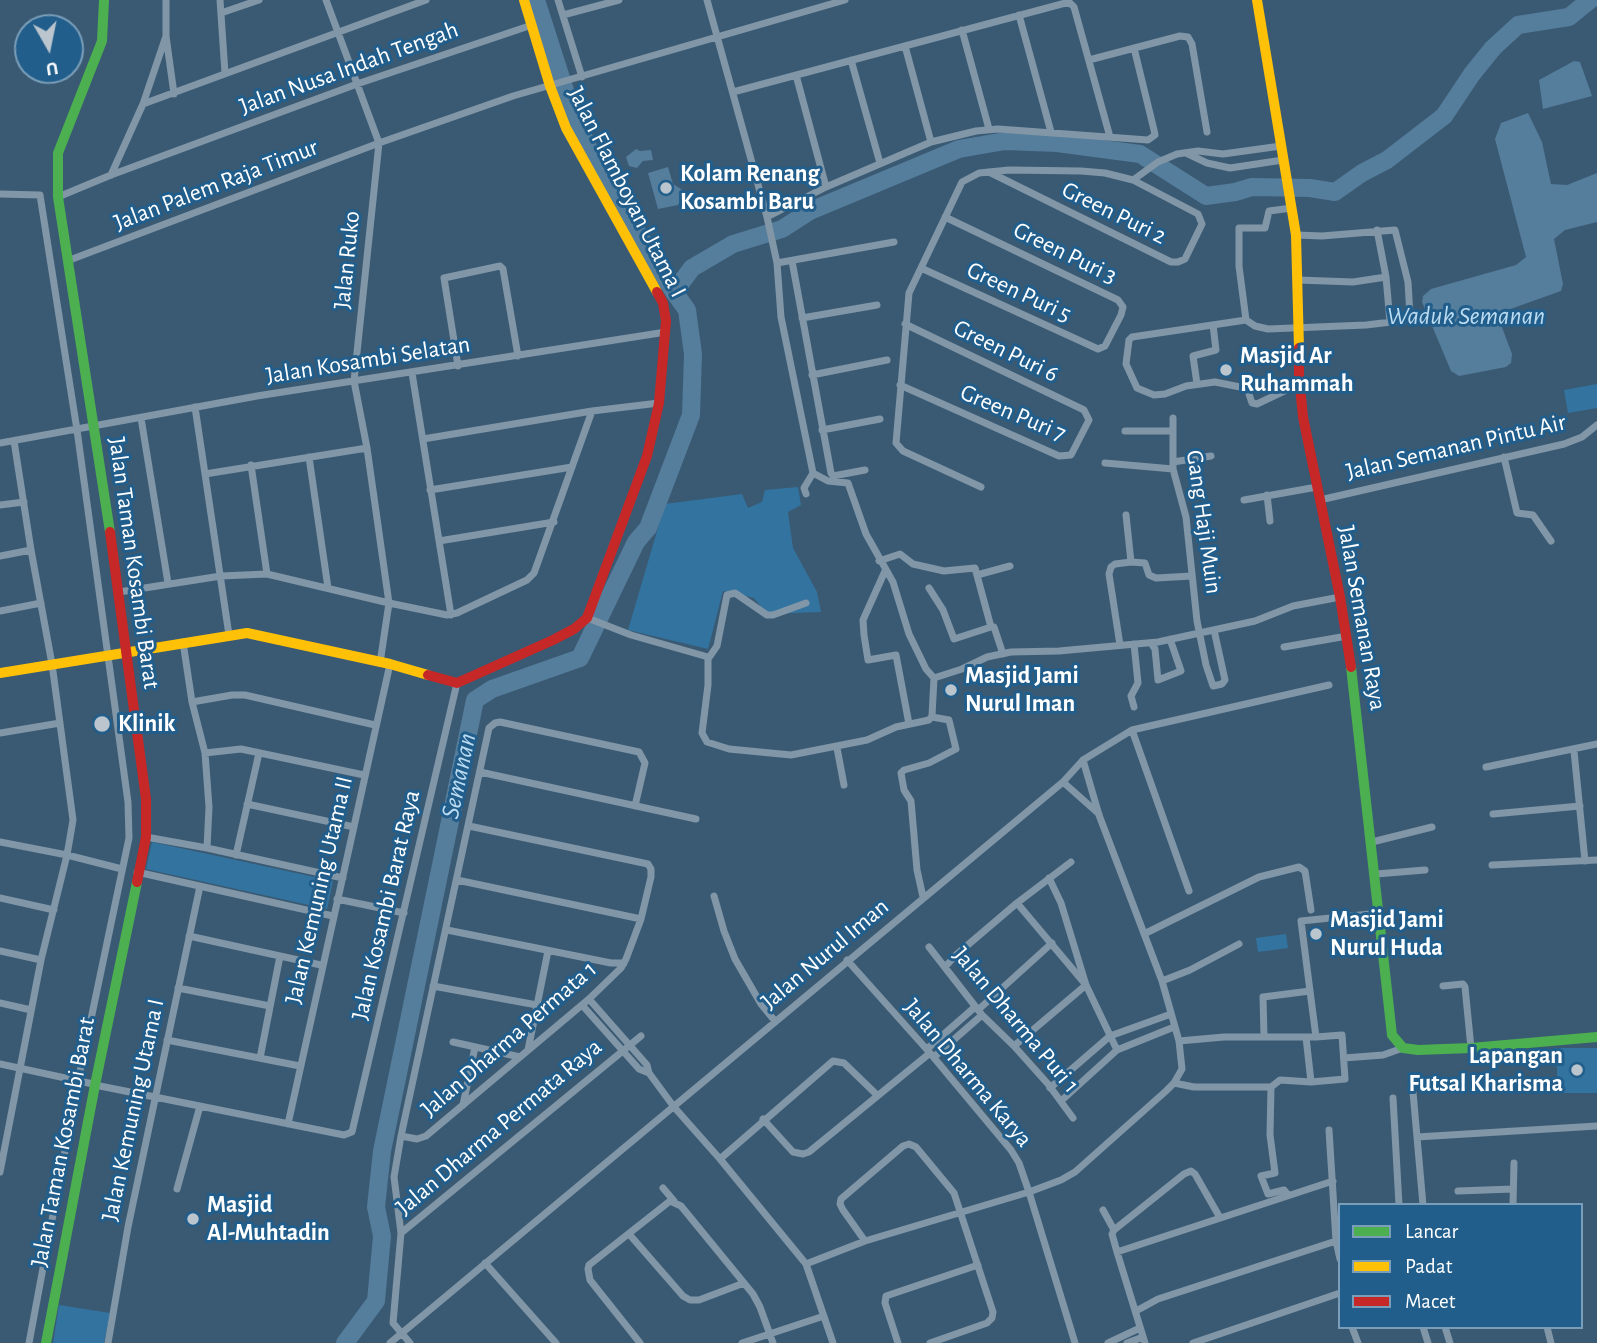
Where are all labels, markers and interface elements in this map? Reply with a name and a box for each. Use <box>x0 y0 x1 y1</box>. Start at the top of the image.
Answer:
north arrow <box>14 14 84 84</box>
street label: Jalan Nusa Indah Tengah <box>236 15 462 121</box>
text: U <box>45 58 60 79</box>
street label: Jalan Flamboyan Utama I <box>561 82 693 302</box>
street label: Jalan Palem Raja Timur <box>110 133 322 237</box>
place label: Kolam Renang Kosambi Baru <box>680 160 820 216</box>
street label: Green Puri 2 <box>1057 175 1171 251</box>
marker: Kolam Renang Kosambi Baru <box>658 180 674 196</box>
street label: Jalan Ruko <box>328 209 366 311</box>
street label: Green Puri 3 <box>1009 216 1121 290</box>
street label: Green Puri 5 <box>962 255 1076 329</box>
water label: Waduk Semanan <box>1387 300 1545 332</box>
street label: Green Puri 6 <box>949 313 1063 389</box>
street label: Jalan Kosambi Selatan <box>264 330 472 390</box>
place label: Masjid Ar Ruhammah <box>1240 342 1353 398</box>
marker: Masjid Ar Ruhammah <box>1218 362 1234 378</box>
street label: Green Puri 7 <box>956 378 1070 448</box>
street label: Jalan Semanan Pintu Air <box>1343 408 1569 486</box>
street label: Jalan Taman Kosambi Barat <box>102 435 166 691</box>
street label: Gang Haji Muin <box>1180 448 1228 596</box>
street label: Jalan Semanan Raya <box>1332 523 1392 713</box>
place label: Masjid Jami Nurul Iman <box>965 662 1079 718</box>
marker: Masjid Jami Nurul Iman <box>943 682 959 698</box>
place label: Klinik <box>118 710 175 738</box>
marker: Klinik <box>92 714 112 734</box>
water label: Semanan <box>435 730 483 822</box>
street label: Jalan Kemuning Utama II <box>279 773 359 1007</box>
street label: Jalan Kosambi Barat Raya <box>346 787 426 1023</box>
street label: Jalan Nurul Iman <box>755 892 895 1016</box>
place label: Masjid Jami Nurul Huda <box>1330 906 1444 962</box>
marker: Masjid Jami Nurul Huda <box>1308 926 1324 942</box>
street label: Jalan Dharma Puri 1 <box>947 941 1085 1099</box>
street label: Jalan Dharma Permata 1 <box>415 955 603 1123</box>
street label: Jalan Dharma Karya <box>898 993 1038 1153</box>
street label: Jalan Kemuning Utama I <box>95 996 171 1224</box>
street label: Jalan Taman Kosambi Barat <box>25 1015 101 1269</box>
street label: Jalan Dharma Permata Raya <box>390 1032 608 1222</box>
place label: Lapangan Futsal Kharisma <box>1409 1042 1563 1098</box>
marker: Lapangan Futsal Kharisma <box>1569 1062 1585 1078</box>
place label: Masjid Al-Muhtadin <box>207 1191 330 1247</box>
legend <box>1338 1203 1583 1329</box>
marker: Masjid Al-Muhtadin <box>185 1211 201 1227</box>
text: Lancar <box>1405 1221 1458 1242</box>
text: Padat <box>1405 1256 1452 1277</box>
text: Macet <box>1405 1291 1456 1312</box>

